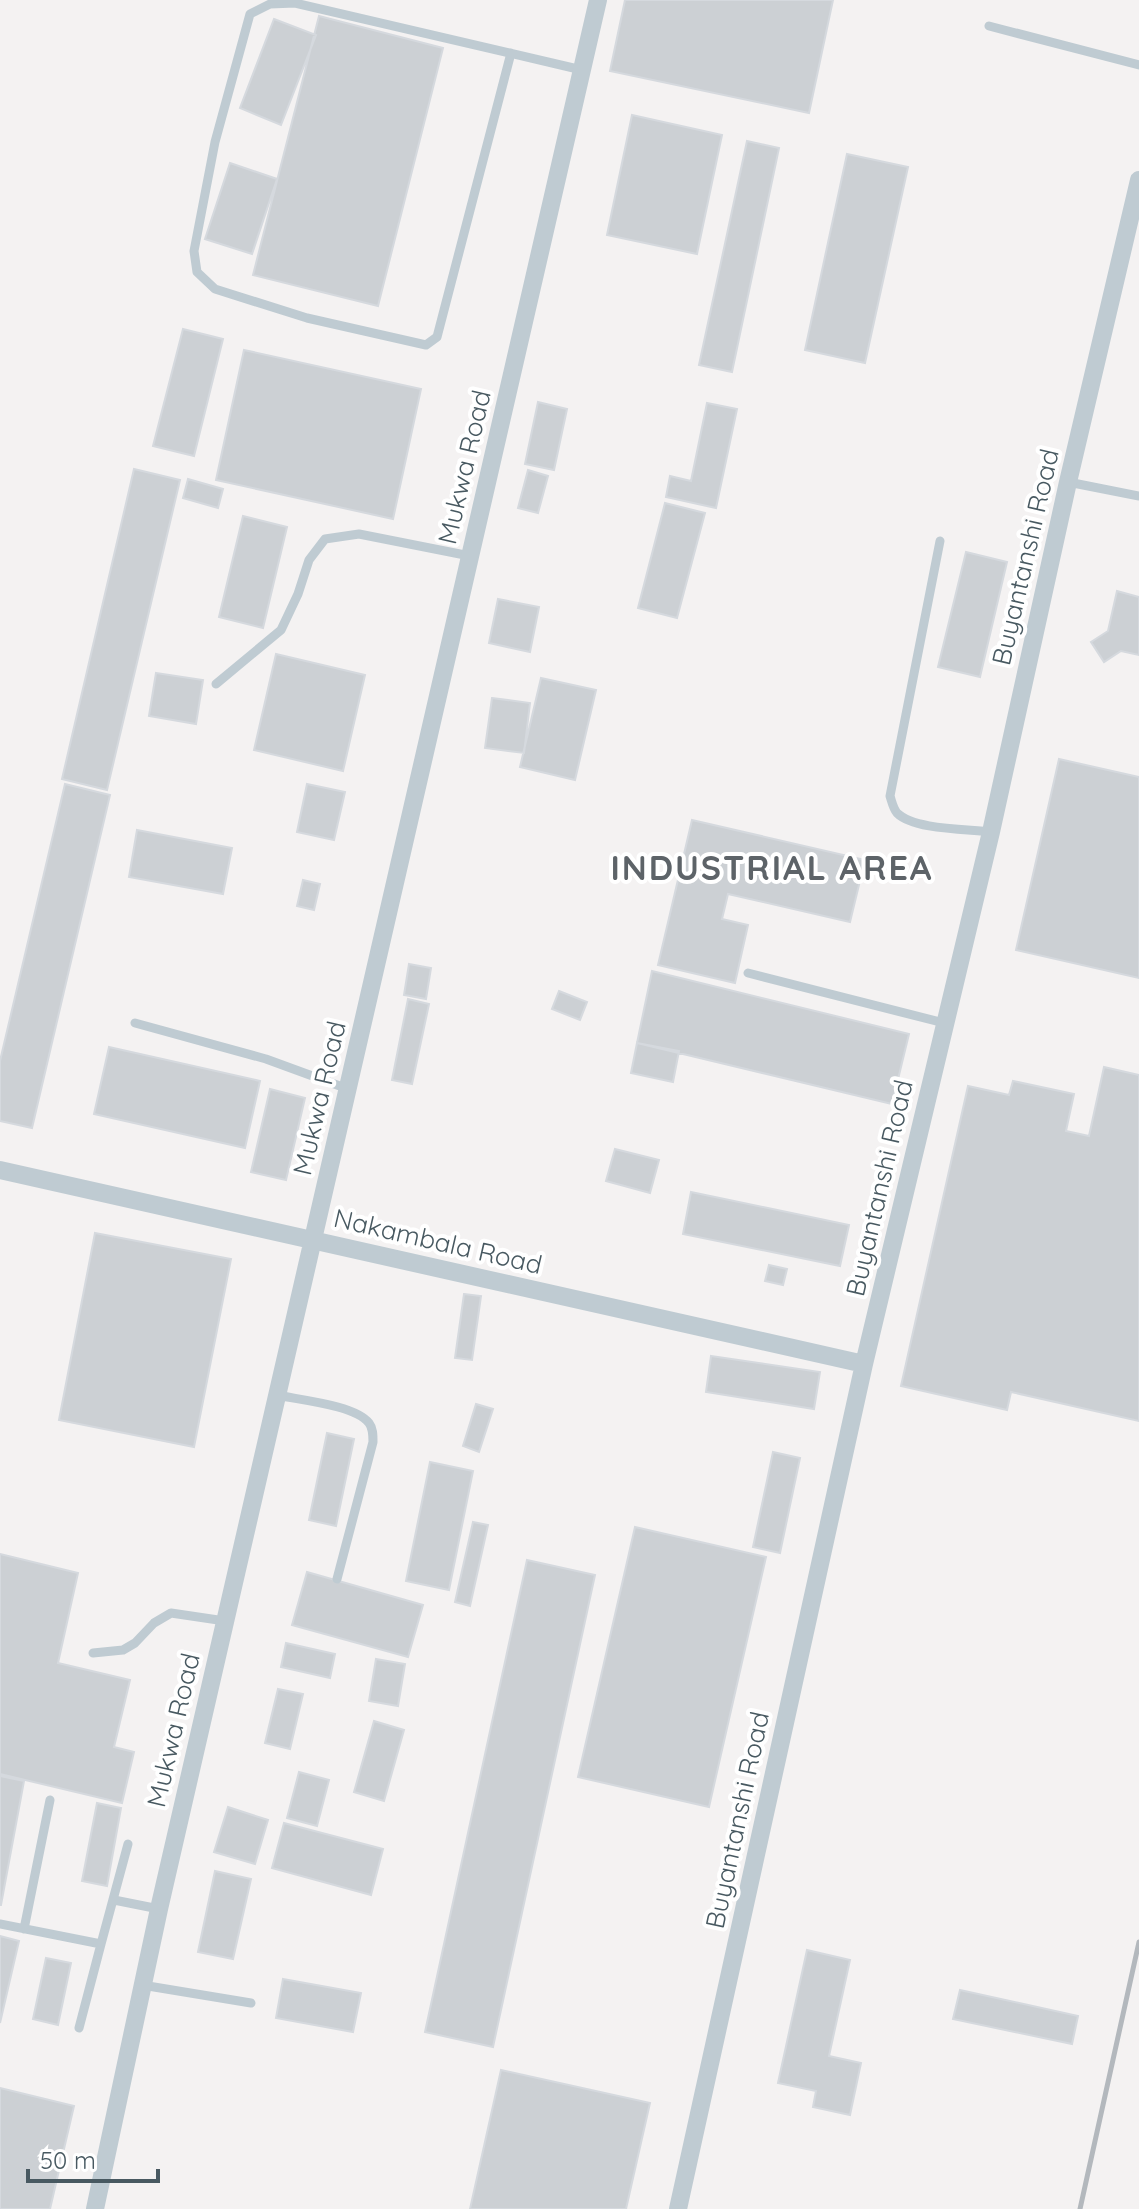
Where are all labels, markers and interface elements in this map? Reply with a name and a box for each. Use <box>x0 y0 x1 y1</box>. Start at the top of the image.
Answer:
street label: Mukwa Road <box>430 387 498 547</box>
street label: Buyantanshi Road <box>984 446 1066 668</box>
district label: INDUSTRIAL AREA <box>610 846 934 889</box>
street label: Mukwa Road <box>285 1018 353 1178</box>
street label: Buyantanshi Road <box>838 1077 920 1299</box>
street label: Nakambala Road <box>331 1201 545 1281</box>
street label: Mukwa Road <box>139 1650 207 1810</box>
street label: Buyantanshi Road <box>698 1708 776 1932</box>
scale bar <box>28 2133 158 2183</box>
text: 50 m <box>40 2145 96 2175</box>

